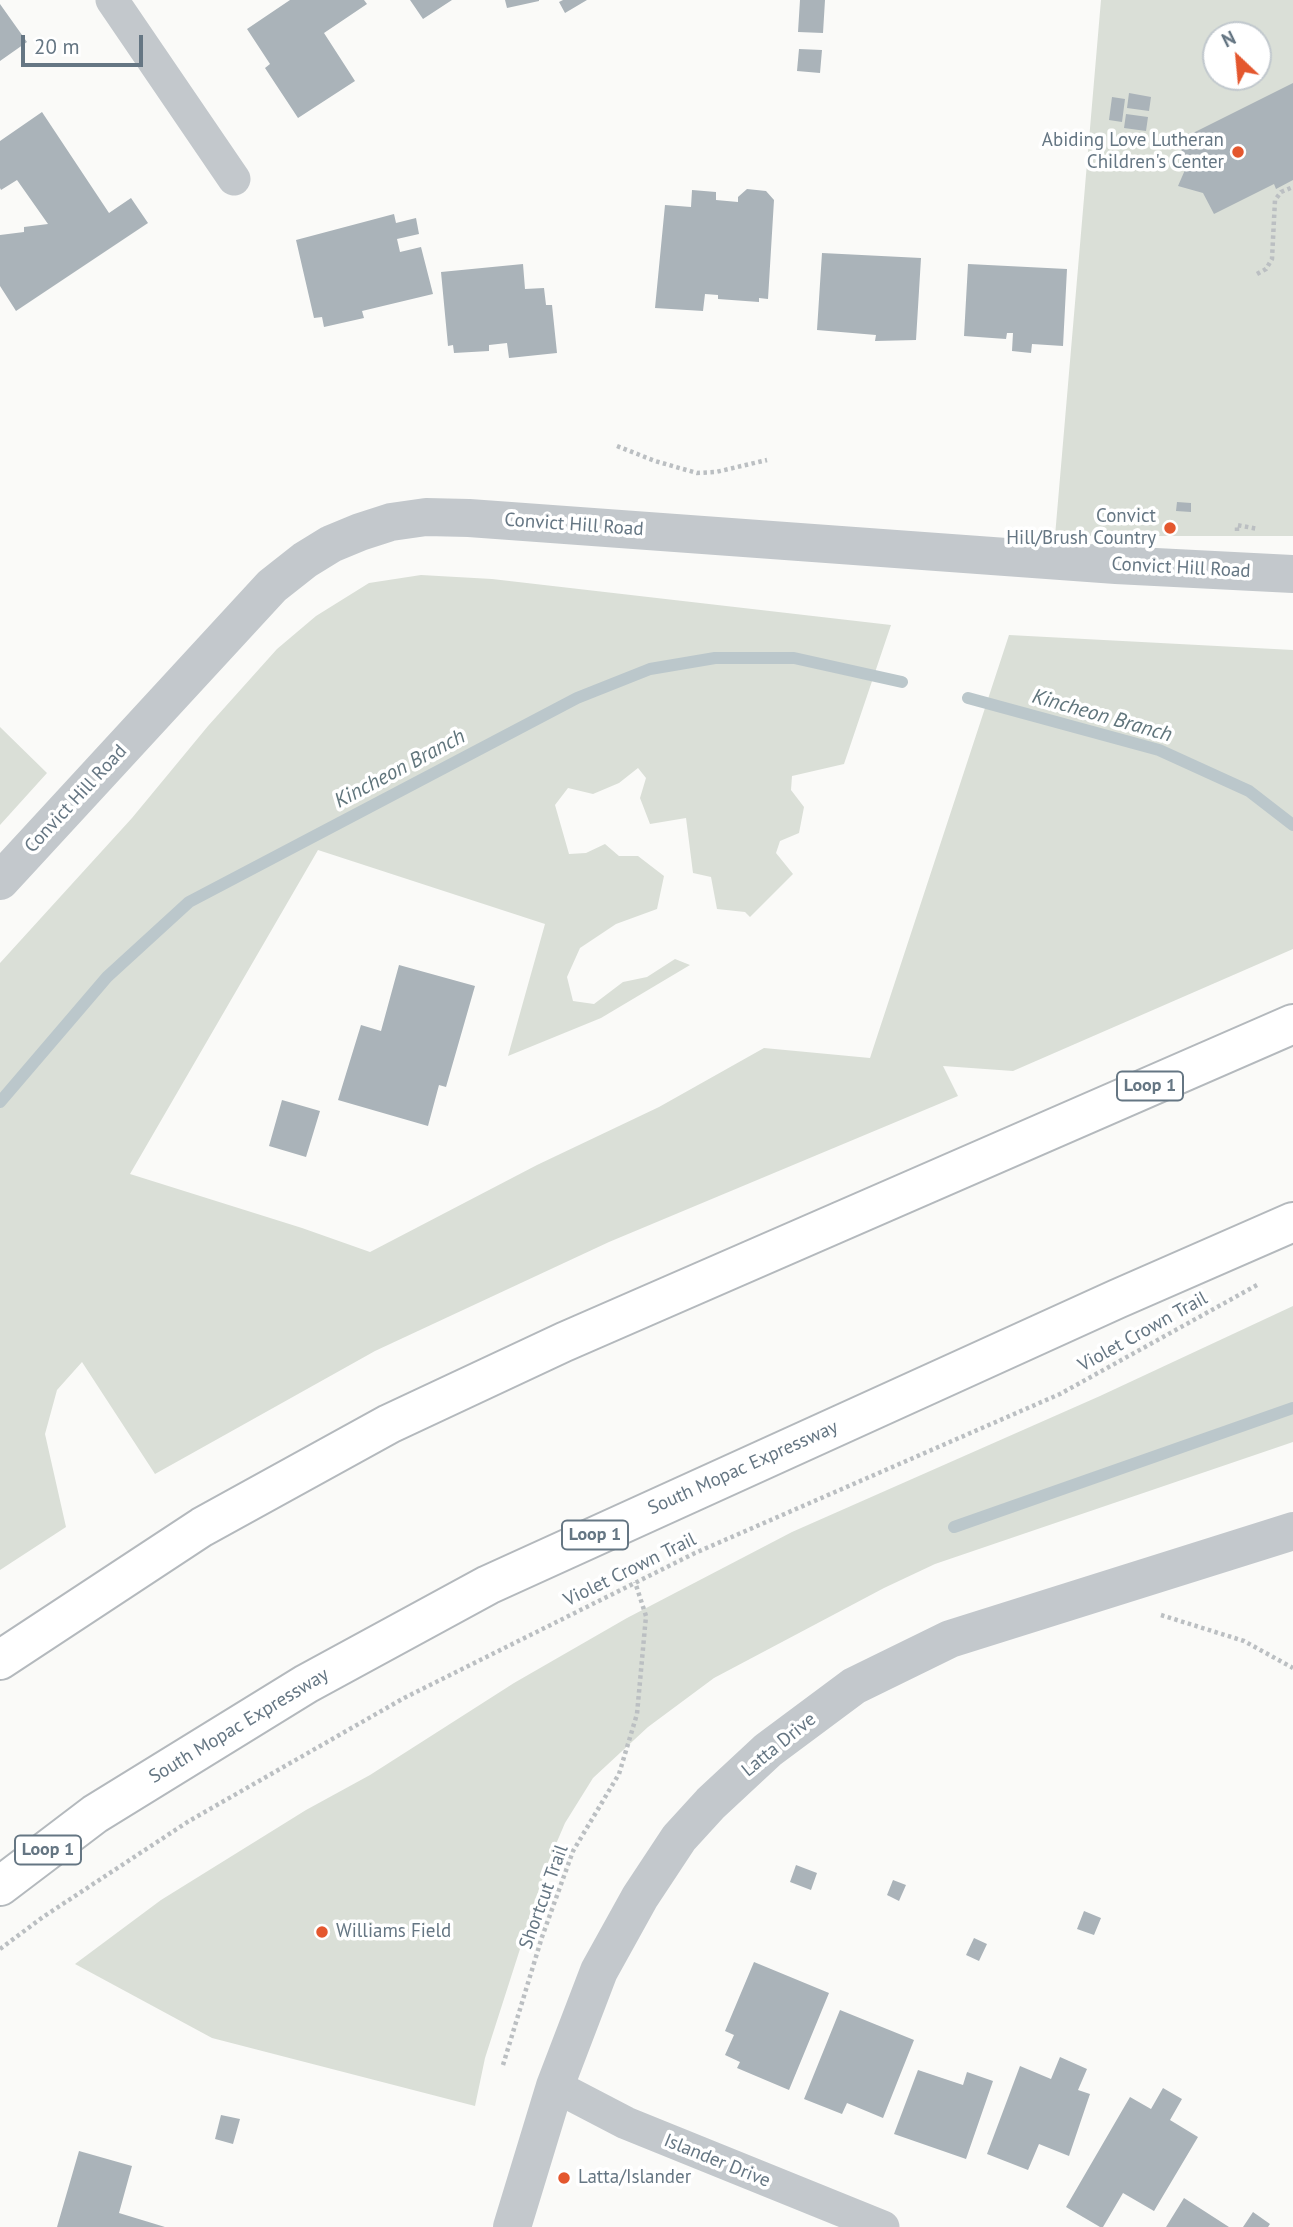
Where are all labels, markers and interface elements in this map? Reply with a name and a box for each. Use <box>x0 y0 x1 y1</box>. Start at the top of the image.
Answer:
scale bar <box>24 21 147 65</box>
north arrow <box>1202 21 1272 91</box>
text: N <box>1218 25 1240 52</box>
text: 20 m <box>34 33 80 60</box>
place label: Abiding Love Lutheran Children's Center <box>1042 130 1224 174</box>
marker: Abiding Love Lutheran Children's Center <box>1230 144 1246 160</box>
place label: Convict Hill/Brush Country <box>1006 506 1156 550</box>
street label: Convict Hill Road <box>504 509 644 541</box>
marker: Convict Hill/Brush Country <box>1162 520 1178 536</box>
street label: Convict Hill Road <box>1111 553 1251 583</box>
water label: Kincheon Branch <box>1029 684 1175 748</box>
water label: Kincheon Branch <box>330 724 470 814</box>
street label: Convict Hill Road <box>20 740 132 858</box>
road number: Loop 1 <box>1117 1072 1183 1100</box>
street label: Violet Crown Trail <box>1074 1287 1212 1377</box>
street label: South Mopac Expressway <box>644 1416 842 1520</box>
road number: Loop 1 <box>562 1520 628 1550</box>
street label: Violet Crown Trail <box>560 1528 700 1612</box>
street label: South Mopac Expressway <box>145 1663 333 1789</box>
street label: Latta Drive <box>737 1708 821 1782</box>
road number: Loop 1 <box>15 1836 81 1864</box>
street label: Shortcut Trail <box>515 1842 573 1952</box>
place label: Williams Field <box>336 1921 451 1943</box>
marker: Williams Field <box>314 1924 330 1940</box>
street label: Islander Drive <box>660 2129 774 2193</box>
place label: Latta/Islander <box>578 2167 691 2189</box>
marker: Latta/Islander <box>556 2170 572 2186</box>

